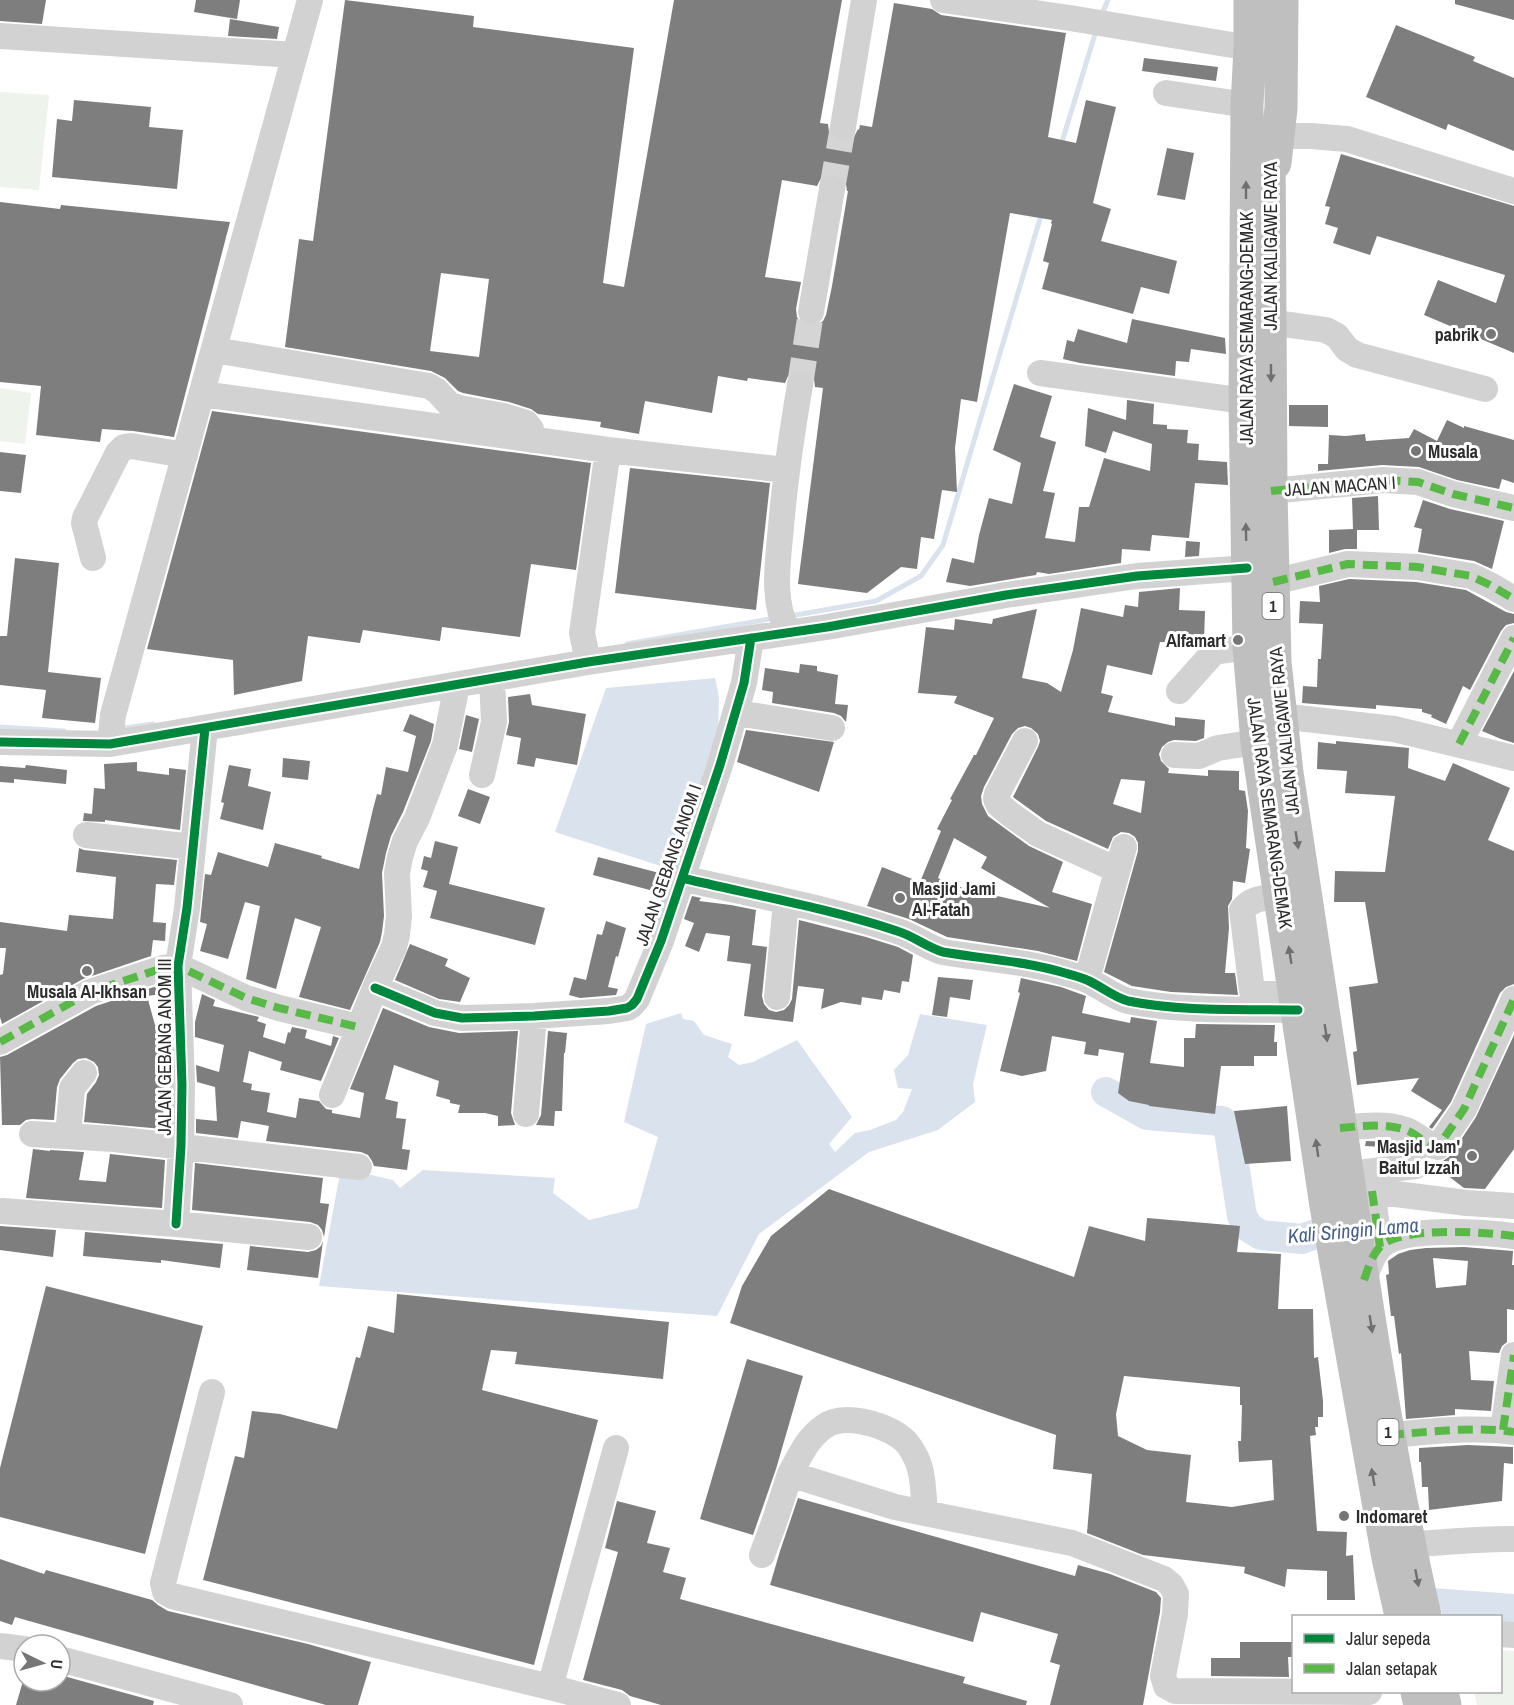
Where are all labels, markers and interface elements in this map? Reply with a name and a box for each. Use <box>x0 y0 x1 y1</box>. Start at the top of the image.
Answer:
street label: JALAN KALIGAWE RAYA <box>1258 161 1283 330</box>
one-way arrow <box>1241 181 1251 200</box>
street label: JALAN RAYA SEMARANG-DEMAK <box>1234 211 1259 445</box>
place label: pabrik <box>1435 322 1480 347</box>
marker: pabrik <box>1484 327 1498 341</box>
one-way arrow <box>1266 364 1275 383</box>
place label: Musala <box>1428 439 1479 464</box>
marker: Musala <box>1409 444 1423 458</box>
street label: JALAN MACAN I <box>1283 470 1397 502</box>
one-way arrow <box>1242 523 1251 542</box>
road number: 1 <box>1262 593 1284 619</box>
place label: Alfamart <box>1166 628 1226 653</box>
marker: Alfamart <box>1231 633 1245 647</box>
street label: JALAN KALIGAWE RAYA <box>1263 646 1305 816</box>
street label: JALAN RAYA SEMARANG-DEMAK <box>1241 696 1299 930</box>
street label: JALAN GEBANG ANOM I <box>629 781 707 949</box>
one-way arrow <box>1292 831 1301 850</box>
place label: Masjid Jami Al-Fatah <box>912 876 996 922</box>
marker: Masjid Jami Al-Fatah <box>893 891 907 905</box>
one-way arrow <box>1285 946 1294 965</box>
street label: JALAN GEBANG ANOM III <box>152 958 177 1136</box>
marker: Musala Al-Ikhsan <box>80 964 94 978</box>
place label: Musala Al-Ikhsan <box>27 979 147 1004</box>
one-way arrow <box>1322 1023 1331 1042</box>
place label: Masjid Jam' Baitul Izzah <box>1377 1134 1460 1180</box>
one-way arrow <box>1313 1139 1322 1158</box>
marker: Masjid Jam' Baitul Izzah <box>1465 1149 1479 1163</box>
water label: Kali Sringin Lama <box>1286 1211 1420 1249</box>
one-way arrow <box>1366 1315 1375 1334</box>
road number: 1 <box>1378 1419 1398 1445</box>
one-way arrow <box>1368 1467 1377 1486</box>
place label: Indomaret <box>1356 1504 1427 1529</box>
marker: Indomaret <box>1337 1509 1351 1523</box>
one-way arrow <box>1413 1569 1422 1588</box>
legend <box>1292 1615 1502 1693</box>
text: Jalur sepeda <box>1346 1626 1431 1651</box>
north arrow <box>12 1633 72 1693</box>
text: Jalan setapak <box>1346 1656 1438 1681</box>
text: U <box>46 1659 68 1670</box>

